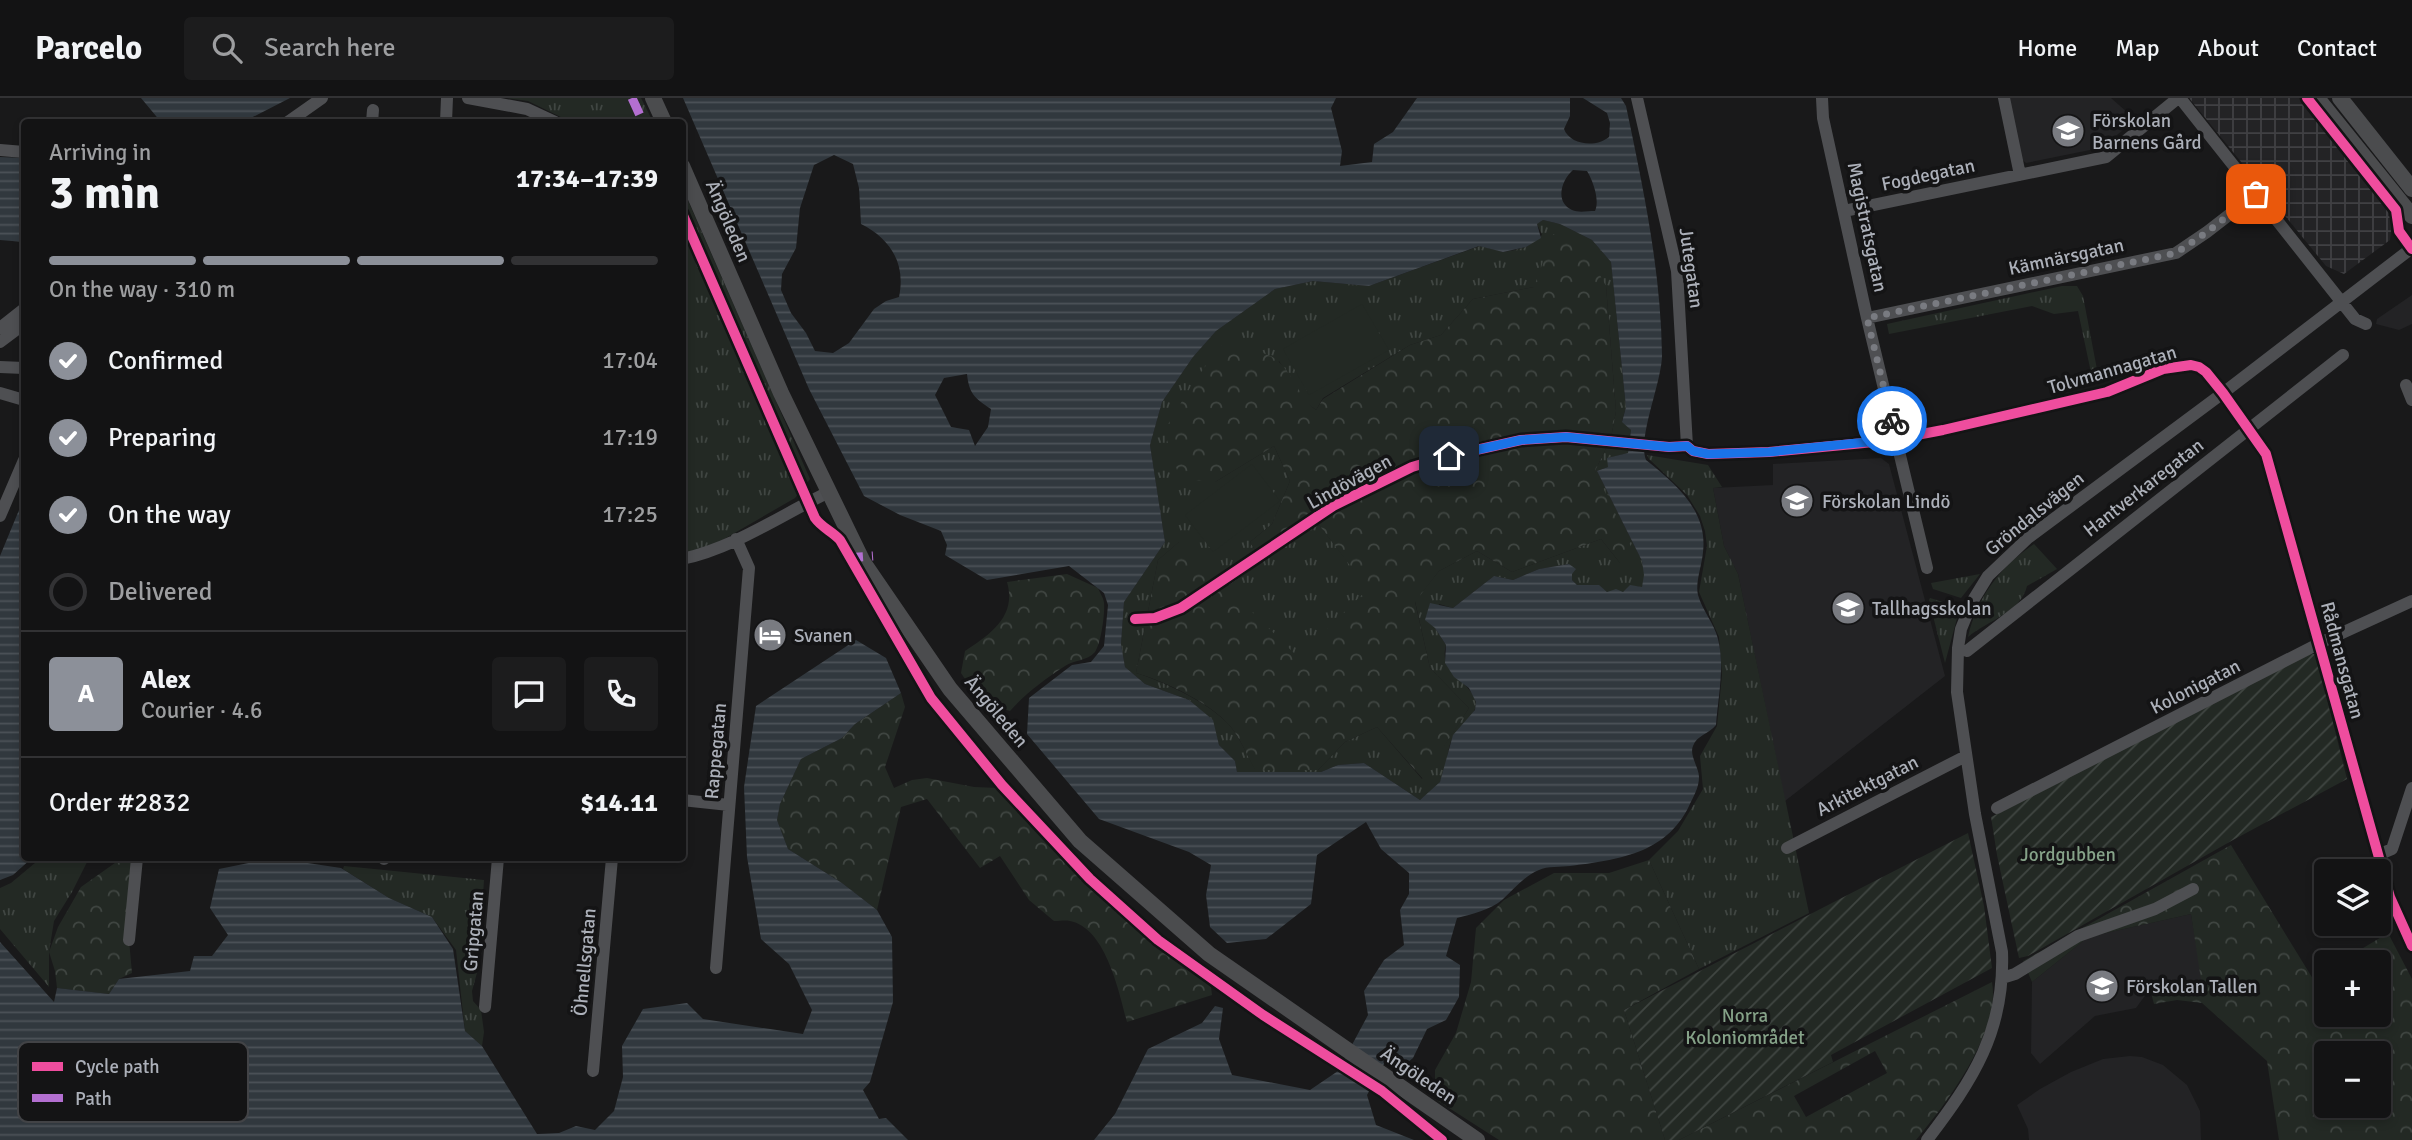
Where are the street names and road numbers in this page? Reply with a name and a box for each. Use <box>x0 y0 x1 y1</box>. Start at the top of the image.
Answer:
street label: Fogdegatan <box>1879 153 1977 197</box>
street label: Magistratsgatan <box>1842 160 1893 294</box>
street label: Ängöleden <box>700 177 756 266</box>
street label: Jutegatan <box>1673 226 1709 310</box>
street label: Kämnärsgatan <box>2006 233 2126 281</box>
street label: Tolvmannagatan <box>2045 340 2179 400</box>
street label: Hantverkaregatan <box>2079 433 2209 542</box>
street label: Lindövägen <box>1303 449 1396 515</box>
street label: Gröndalsvägen <box>1980 466 2089 561</box>
street label: Rådmansgatan <box>2315 599 2369 722</box>
street label: Kolonigatan <box>2146 654 2244 720</box>
street label: Ängöleden <box>959 671 1033 753</box>
street label: Rappegatan <box>700 702 732 800</box>
street label: Arkitektgatan <box>1812 750 1922 822</box>
street label: Gripgatan <box>459 890 489 972</box>
street label: Öhnellsgatan <box>568 907 602 1017</box>
street label: Ängöleden <box>1376 1042 1461 1110</box>

